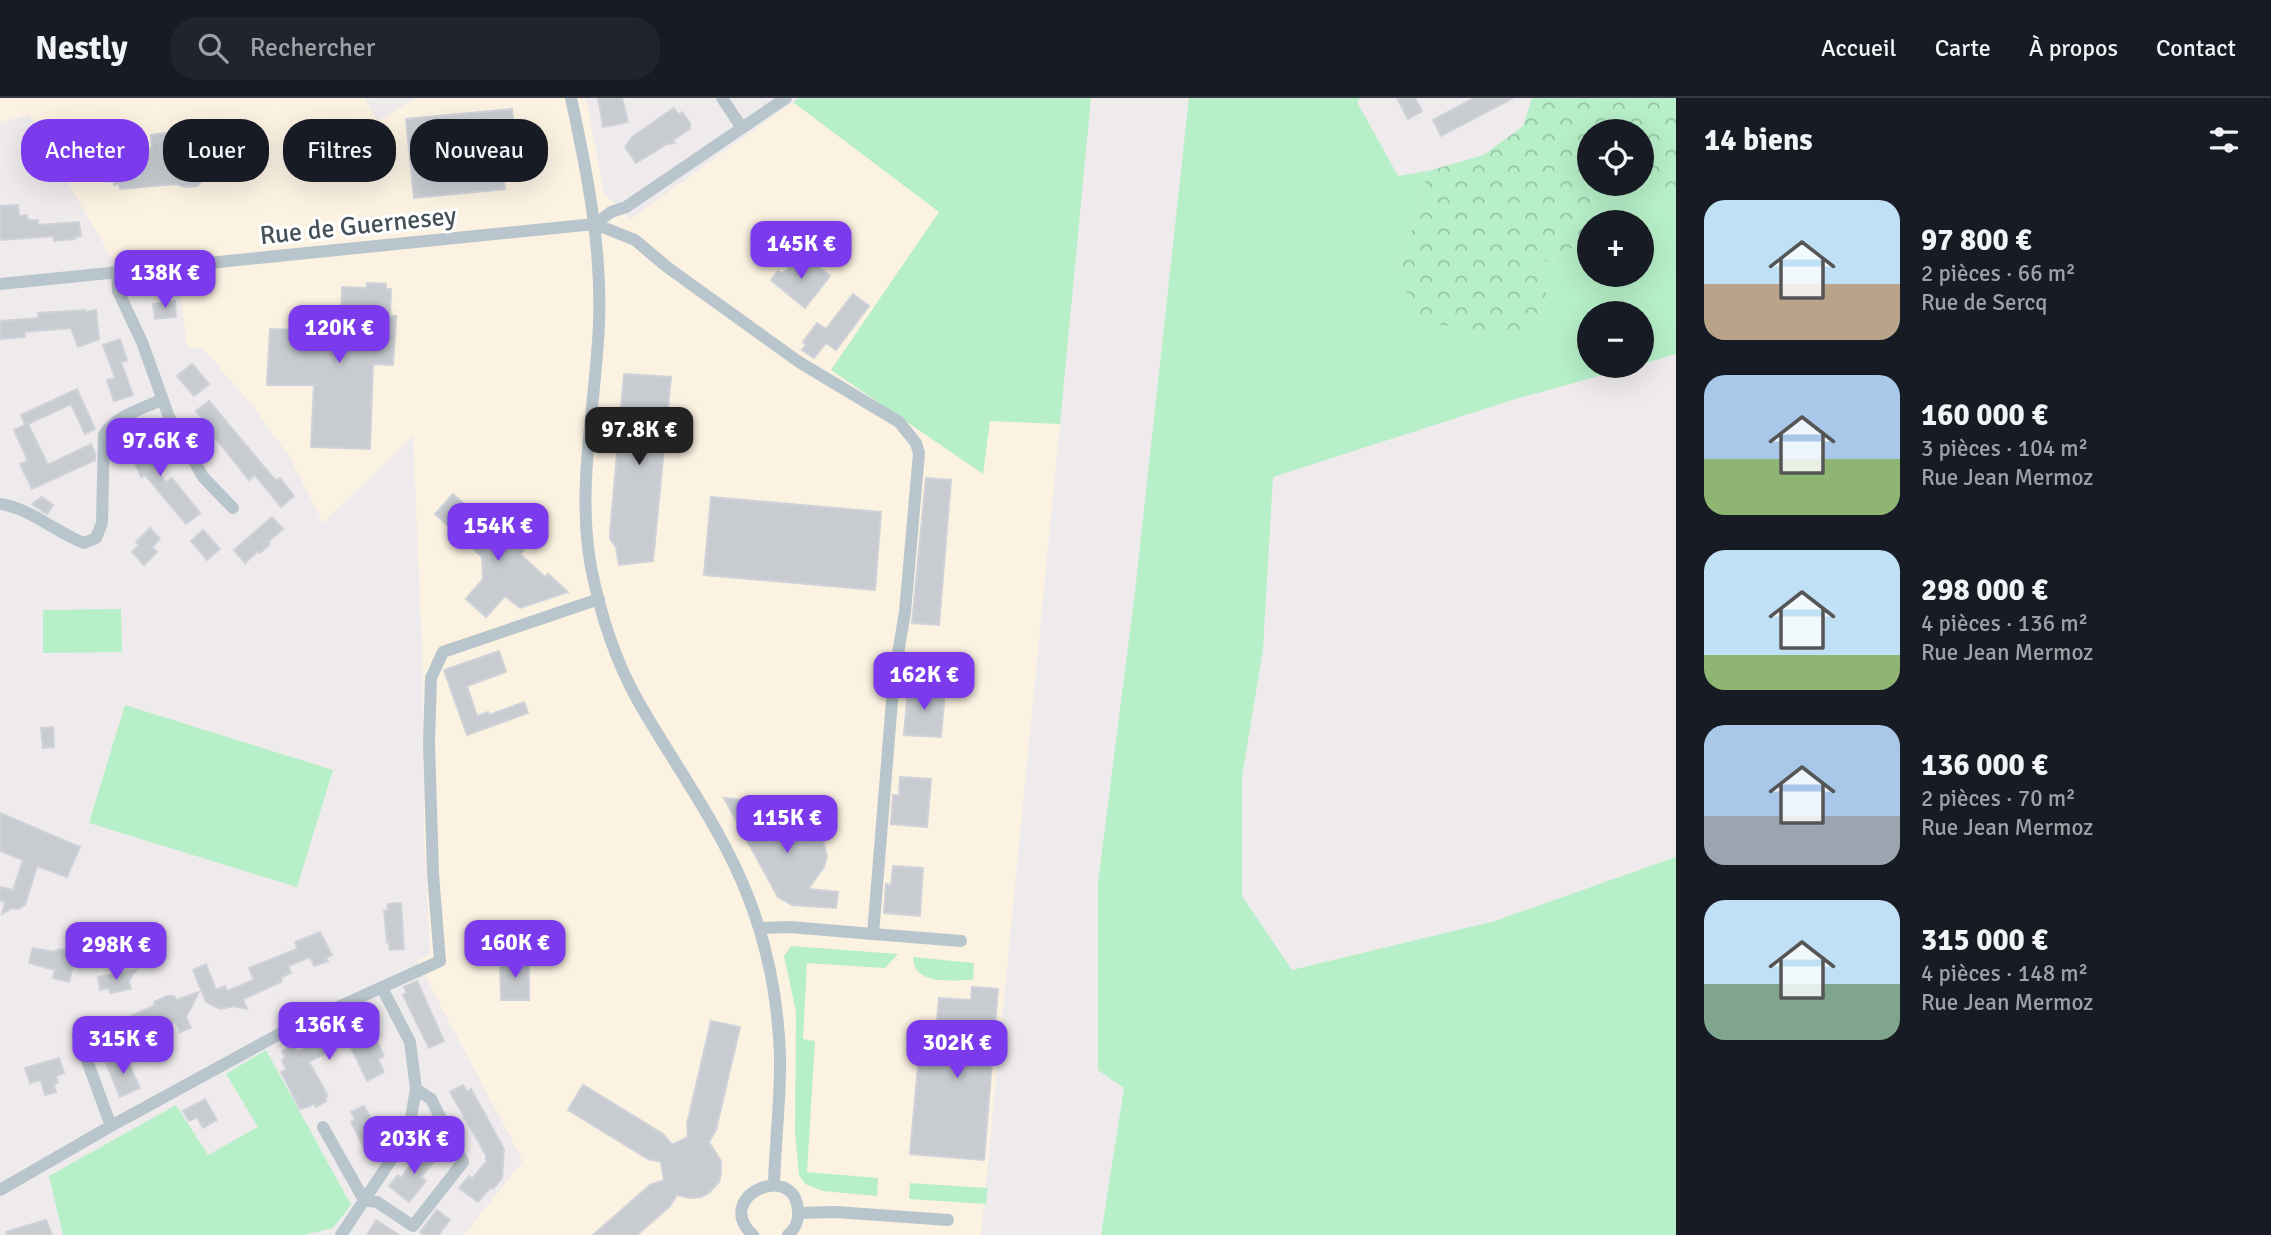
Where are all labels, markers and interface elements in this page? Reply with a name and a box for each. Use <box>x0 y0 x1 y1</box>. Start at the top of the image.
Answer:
search box <box>170 17 660 80</box>
text: Nestly <box>35 28 128 69</box>
icon: search <box>194 29 232 67</box>
text: Rechercher <box>250 32 375 64</box>
text: Accueil <box>1821 33 1897 63</box>
text: Carte <box>1935 33 1991 63</box>
text: À propos <box>2029 33 2118 63</box>
text: Contact <box>2156 33 2236 63</box>
chip: Acheter <box>21 119 149 182</box>
chip: Louer <box>163 119 269 182</box>
chip: Filtres <box>283 119 396 182</box>
chip: Nouveau <box>410 119 548 182</box>
map controls <box>1577 119 1654 378</box>
button: locate <box>1577 119 1654 196</box>
icon: filters <box>2205 121 2243 159</box>
text: 14 biens <box>1704 122 1813 159</box>
street label: Rue de Guernesey <box>258 200 458 252</box>
button: + <box>1577 210 1654 287</box>
pin: 145K € <box>744 222 858 281</box>
text: 97 800 € <box>1921 222 2031 259</box>
icon: home <box>1760 228 1844 312</box>
text: 145K € <box>766 229 836 258</box>
pin: 138K € <box>108 250 222 310</box>
text: 138K € <box>130 258 200 287</box>
text: 2 pièces · 66 m² <box>1921 259 2076 288</box>
text: Rue de Sercq <box>1921 288 2048 317</box>
button: − <box>1577 301 1654 378</box>
pin: 120K € <box>282 306 396 365</box>
text: 120K € <box>304 313 374 342</box>
text: 160 000 € <box>1921 397 2048 434</box>
icon: home <box>1760 403 1844 487</box>
pin: 97.8K € <box>574 408 704 467</box>
text: 97.8K € <box>601 415 677 444</box>
pin: 97.6K € <box>95 418 225 478</box>
text: 97.6K € <box>122 426 198 455</box>
text: 3 pièces · 104 m² <box>1921 434 2088 463</box>
text: Rue Jean Mermoz <box>1921 463 2093 492</box>
pin: 154K € <box>441 504 555 563</box>
text: 154K € <box>463 511 533 540</box>
text: 298 000 € <box>1921 572 2048 609</box>
icon: home <box>1760 578 1844 662</box>
text: 4 pièces · 136 m² <box>1921 609 2088 638</box>
text: Rue Jean Mermoz <box>1921 638 2093 667</box>
pin: 162K € <box>867 652 981 712</box>
text: 162K € <box>889 660 959 689</box>
text: 136 000 € <box>1921 747 2048 784</box>
icon: home <box>1760 753 1844 837</box>
text: 2 pièces · 70 m² <box>1921 784 2076 813</box>
pin: 115K € <box>730 796 844 855</box>
text: 115K € <box>752 803 822 832</box>
text: Rue Jean Mermoz <box>1921 813 2093 842</box>
pin: 160K € <box>458 920 572 980</box>
pin: 298K € <box>59 922 173 982</box>
text: 315 000 € <box>1921 922 2048 959</box>
text: 160K € <box>480 928 550 957</box>
icon: home <box>1760 928 1844 1012</box>
text: 298K € <box>81 930 151 959</box>
text: 4 pièces · 148 m² <box>1921 959 2088 988</box>
text: Rue Jean Mermoz <box>1921 988 2093 1017</box>
pin: 136K € <box>272 1002 386 1062</box>
text: 136K € <box>294 1010 364 1039</box>
pin: 315K € <box>66 1016 180 1076</box>
pin: 302K € <box>900 1020 1014 1080</box>
text: 315K € <box>88 1024 158 1053</box>
text: 302K € <box>922 1028 992 1057</box>
pin: 203K € <box>357 1116 471 1176</box>
text: 203K € <box>379 1124 449 1153</box>

